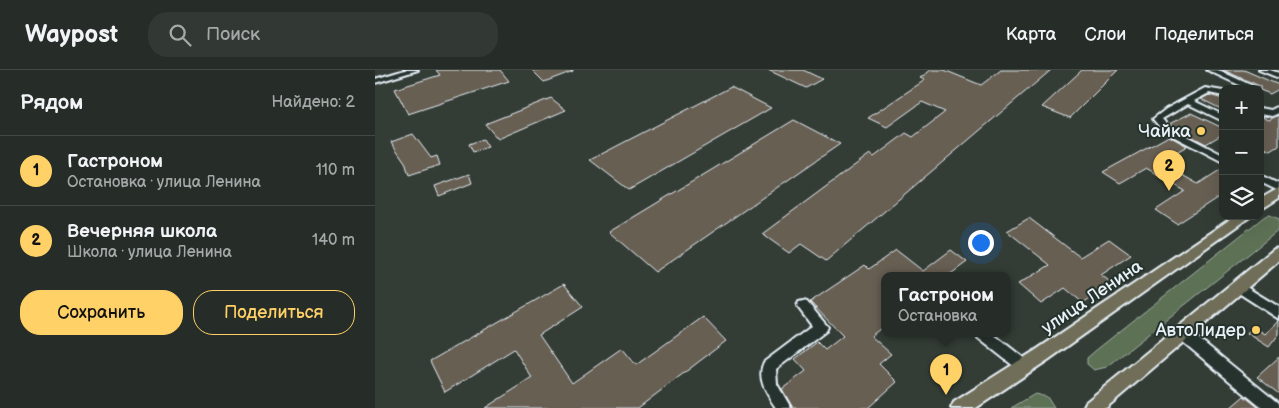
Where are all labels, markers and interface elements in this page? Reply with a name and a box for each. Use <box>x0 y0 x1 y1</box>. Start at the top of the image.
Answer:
search box <box>148 12 498 57</box>
text: Waypost <box>25 20 118 49</box>
icon: search <box>166 21 194 49</box>
text: Поиск <box>206 23 260 46</box>
text: Карта <box>1006 24 1056 45</box>
text: Слои <box>1084 24 1126 45</box>
text: Поделиться <box>1154 24 1254 45</box>
map controls <box>1219 85 1264 220</box>
button: + <box>1219 85 1264 130</box>
text: Рядом <box>20 90 83 115</box>
text: Найдено: 2 <box>271 93 355 112</box>
place label: Чайка <box>1138 121 1191 142</box>
marker: Чайка <box>1195 125 1207 137</box>
button: − <box>1219 130 1264 175</box>
text: Гастроном <box>67 150 163 173</box>
pin: 2 <box>1153 150 1185 191</box>
text: 1 <box>33 161 39 180</box>
text: 110 m <box>316 161 355 180</box>
text: Остановка · улица Ленина <box>67 173 261 192</box>
button: layers <box>1219 175 1264 220</box>
text: Вечерняя школа <box>67 220 217 243</box>
your location <box>968 230 994 256</box>
text: 2 <box>31 231 41 250</box>
text: 140 m <box>312 231 355 250</box>
text: Школа · улица Ленина <box>67 243 232 262</box>
street label: улица Ленина <box>1038 255 1147 338</box>
popup <box>881 272 1011 337</box>
text: Гастроном <box>898 284 994 307</box>
button: Сохранить <box>20 290 183 335</box>
button: Поделиться <box>193 290 355 335</box>
text: Остановка <box>898 307 977 326</box>
place label: АвтоЛидер <box>1155 320 1246 341</box>
marker: АвтоЛидер <box>1250 324 1262 336</box>
pin: 1 <box>930 354 962 395</box>

